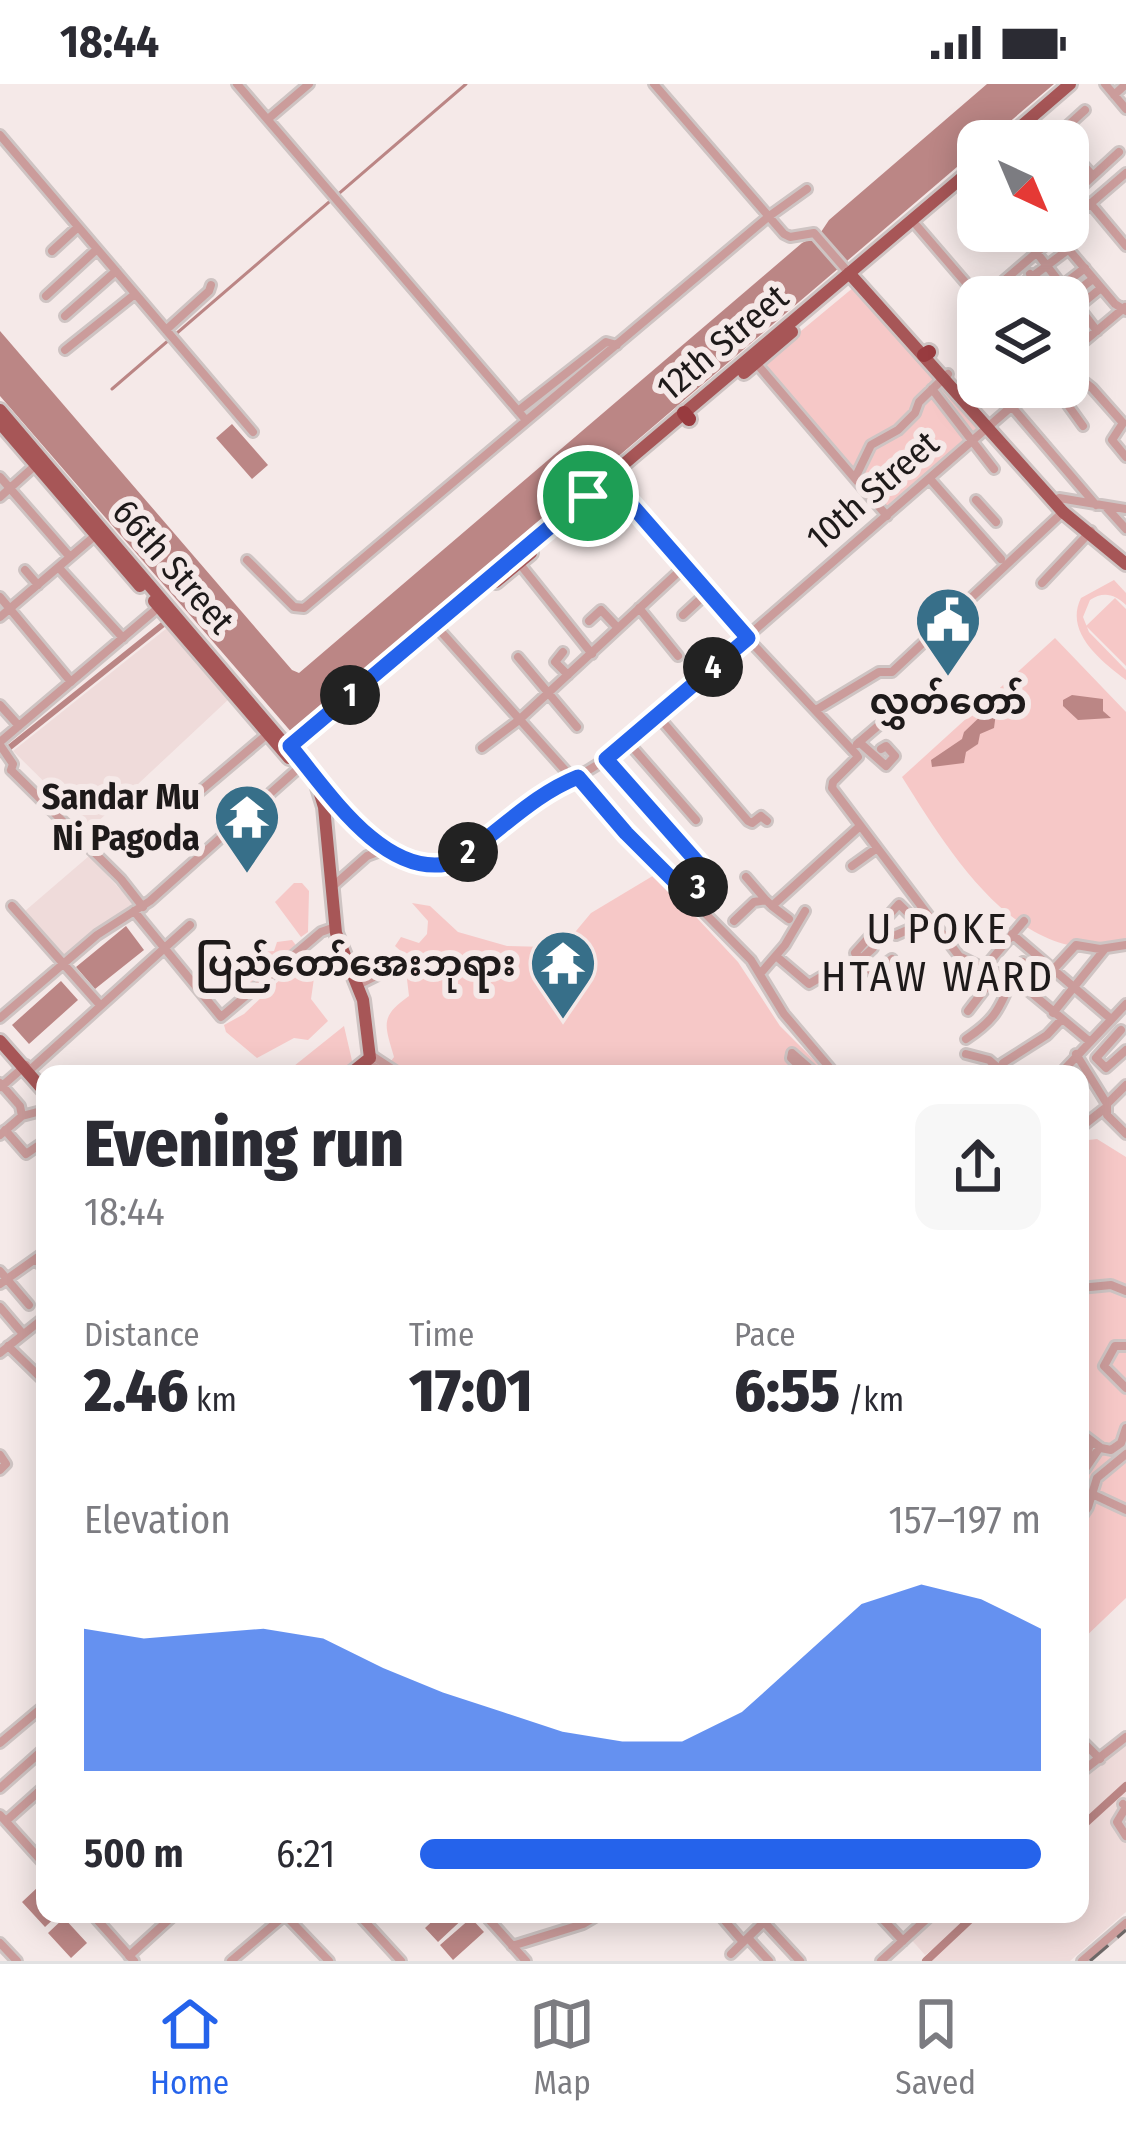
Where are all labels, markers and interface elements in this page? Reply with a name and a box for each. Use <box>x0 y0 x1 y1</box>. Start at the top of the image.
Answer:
text: 18:44 <box>60 15 159 69</box>
north arrow <box>957 120 1089 252</box>
map controls <box>957 120 1089 408</box>
street label: 12th Street <box>648 275 797 410</box>
button: layers <box>957 276 1089 408</box>
street label: 10th Street <box>798 421 948 560</box>
pin <box>537 445 639 547</box>
icon: arrive <box>555 463 621 529</box>
street label: 66th Street <box>103 491 244 643</box>
public building icon: လွှတ်တော် <box>913 585 983 679</box>
pin: 4 <box>683 637 743 697</box>
text: 4 <box>705 647 721 687</box>
pin: 1 <box>320 665 380 725</box>
text: 1 <box>343 675 357 715</box>
place label: လွှတ်တော် <box>869 677 1027 730</box>
place label: Sandar Mu Ni Pagoda <box>42 775 200 860</box>
temple icon: Sandar Mu Ni Pagoda <box>212 782 282 876</box>
pin: 2 <box>438 822 498 882</box>
text: 2 <box>460 832 476 872</box>
pin: 3 <box>668 857 728 917</box>
text: 3 <box>690 867 706 907</box>
district label: U POKE HTAW WARD <box>821 904 1055 1002</box>
temple icon: ပြည်တော်အေးဘုရား <box>528 928 598 1022</box>
place label: ပြည်တော်အေးဘုရား <box>196 939 516 993</box>
text: Evening run <box>84 1104 404 1183</box>
button: share <box>915 1104 1041 1230</box>
text: 18:44 <box>84 1189 165 1235</box>
text: Distance <box>84 1315 200 1355</box>
text: Time <box>409 1315 474 1355</box>
text: Pace <box>734 1315 796 1355</box>
text: 2.46 <box>84 1355 188 1427</box>
text: 17:01 <box>409 1355 533 1427</box>
text: 6:55 <box>734 1355 840 1427</box>
text: km <box>188 1380 237 1420</box>
text: /km <box>840 1380 904 1420</box>
text: Elevation <box>84 1497 231 1543</box>
text: 157–197 m <box>889 1497 1041 1543</box>
text: 500 m <box>84 1831 184 1877</box>
text: 6:21 <box>276 1831 335 1877</box>
tab: Home <box>150 1991 229 2103</box>
tab: Map <box>529 1991 595 2103</box>
tab: Saved <box>895 1991 976 2103</box>

